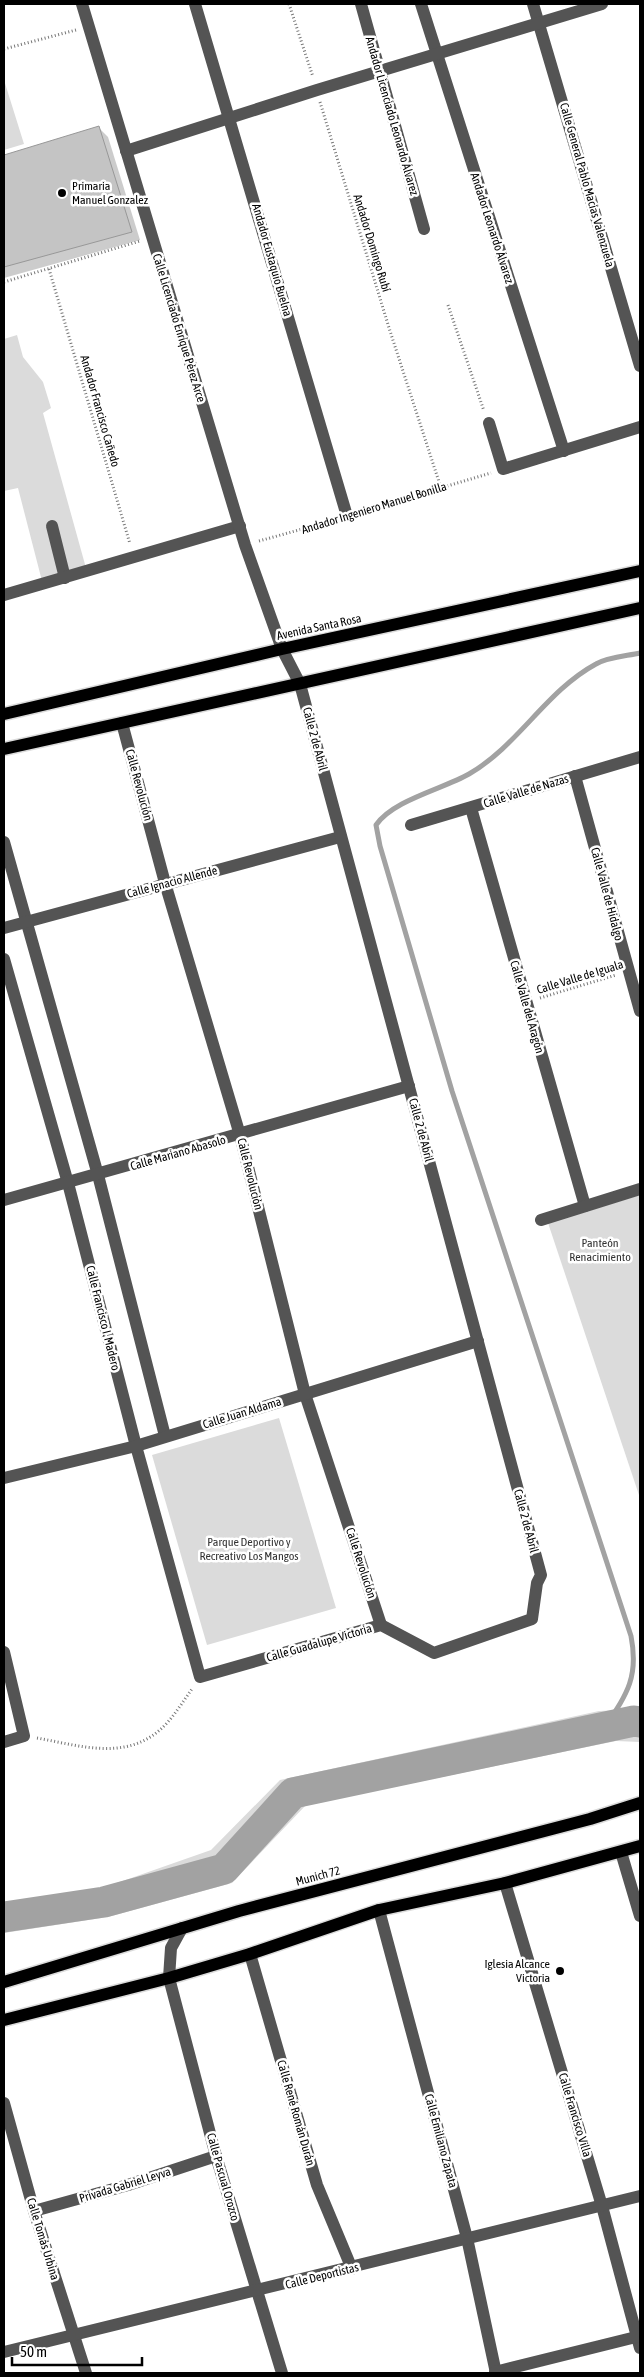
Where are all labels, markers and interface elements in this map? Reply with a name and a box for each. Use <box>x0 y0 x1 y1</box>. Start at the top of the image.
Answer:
street label: Andador Licenciado Leonardo Álvarez <box>363 35 422 198</box>
street label: Calle General Pablo Macías Valenzuela <box>557 101 617 269</box>
street label: Andador Leonardo Álvarez <box>467 171 517 286</box>
place label: Primaria Manuel Gonzalez <box>72 179 149 207</box>
marker: Primaria Manuel Gonzalez <box>56 187 68 199</box>
street label: Andador Domingo Rubí <box>350 192 394 294</box>
street label: Andador Eustaquio Buelna <box>249 202 295 318</box>
street label: Calle Licenciado Enrique Pérez Arce <box>150 252 208 404</box>
street label: Andador Francisco Cañedo <box>77 354 123 469</box>
street label: Andador Ingeniero Manuel Bonilla <box>300 479 448 537</box>
street label: Avenida Santa Rosa <box>275 611 363 643</box>
street label: Calle 2 de Abril <box>300 706 330 773</box>
street label: Calle Revolución <box>123 748 155 822</box>
street label: Calle Valle de Nazas <box>482 771 570 811</box>
street label: Calle Valle de Hidalgo <box>588 846 626 943</box>
street label: Calle Ignacio Allende <box>125 863 219 901</box>
street label: Calle Valle de Iguala <box>535 957 625 997</box>
street label: Calle Valle del Aragón <box>507 959 547 1055</box>
street label: Calle 2 de Abril <box>406 1097 436 1164</box>
street label: Calle Mariano Abasolo <box>129 1133 228 1173</box>
street label: Calle Revolución <box>234 1137 266 1211</box>
park label: Panteón Renacimiento <box>569 1236 631 1264</box>
street label: Calle Francisco I. Madero <box>83 1264 123 1372</box>
street label: Calle Juan Aldama <box>201 1394 283 1432</box>
street label: Calle 2 de Abril <box>511 1488 541 1555</box>
street label: Calle Revolución <box>343 1526 379 1600</box>
park label: Parque Deportivo y Recreativo Los Mangos <box>199 1535 299 1563</box>
street label: Calle Guadalupe Victoria <box>265 1621 373 1665</box>
street label: Munich 72 <box>294 1863 342 1889</box>
place label: Iglesia Alcance Victoria <box>484 1957 550 1985</box>
marker: Iglesia Alcance Victoria <box>554 1965 566 1977</box>
street label: Calle René Román Durán <box>274 2059 318 2167</box>
street label: Calle Francisco Villa <box>556 2071 594 2159</box>
street label: Calle Emiliano Zapata <box>422 2092 460 2190</box>
street label: Calle Pascual Orozco <box>204 2131 242 2223</box>
street label: Privada Gabriel Leyva <box>78 2164 172 2206</box>
street label: Calle Tomás Urbina <box>24 2196 62 2282</box>
street label: Calle Deportistas <box>284 2260 360 2292</box>
scale bar <box>12 2334 142 2366</box>
text: 50 m <box>20 2343 47 2360</box>

